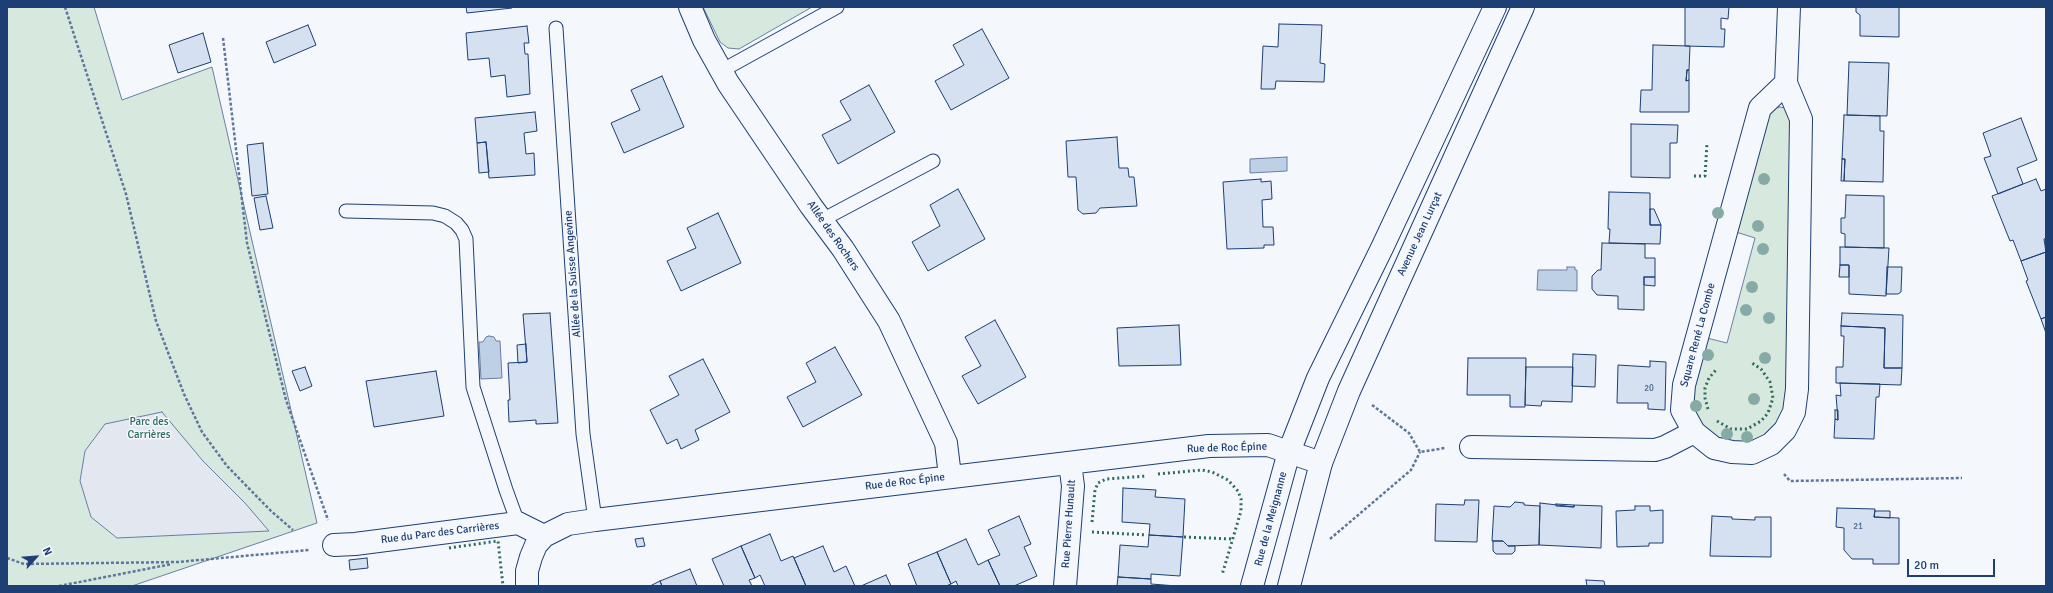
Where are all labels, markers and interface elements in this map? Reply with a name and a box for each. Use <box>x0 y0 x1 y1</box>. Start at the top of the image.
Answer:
street label: Avenue Jean Lurçat <box>1395 190 1445 278</box>
street label: Allée des Rochers <box>804 198 862 274</box>
street label: Allée de la Suisse Angevine <box>562 210 584 338</box>
street label: Square René La Combe <box>1678 282 1718 388</box>
house number: 20 <box>1644 384 1654 394</box>
park label: Parc des Carrières <box>127 415 171 441</box>
street label: Rue de Roc Épine <box>1187 440 1267 456</box>
street label: Rue de la Meignanne <box>1252 470 1290 568</box>
street label: Rue de Roc Épine <box>864 471 946 493</box>
street label: Rue Pierre Hunault <box>1059 479 1079 569</box>
street label: Rue du Parc des Carrières <box>380 519 500 547</box>
house number: 21 <box>1853 522 1863 532</box>
north arrow <box>16 537 56 577</box>
text: N <box>40 545 55 558</box>
scale bar <box>1909 551 1997 577</box>
text: 20 m <box>1914 558 1939 573</box>

